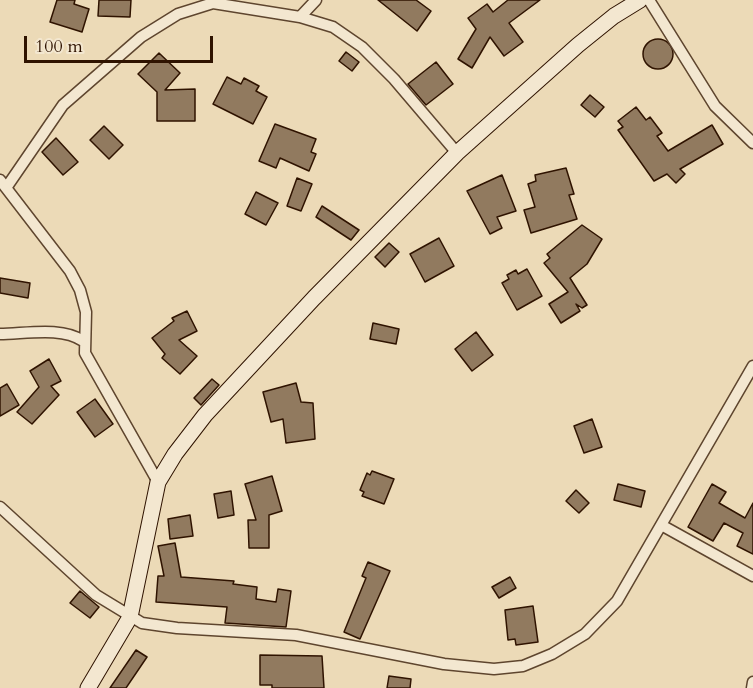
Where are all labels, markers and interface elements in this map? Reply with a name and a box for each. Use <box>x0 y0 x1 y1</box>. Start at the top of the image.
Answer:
scale bar <box>27 24 216 62</box>
text: 100 m <box>35 34 83 59</box>

